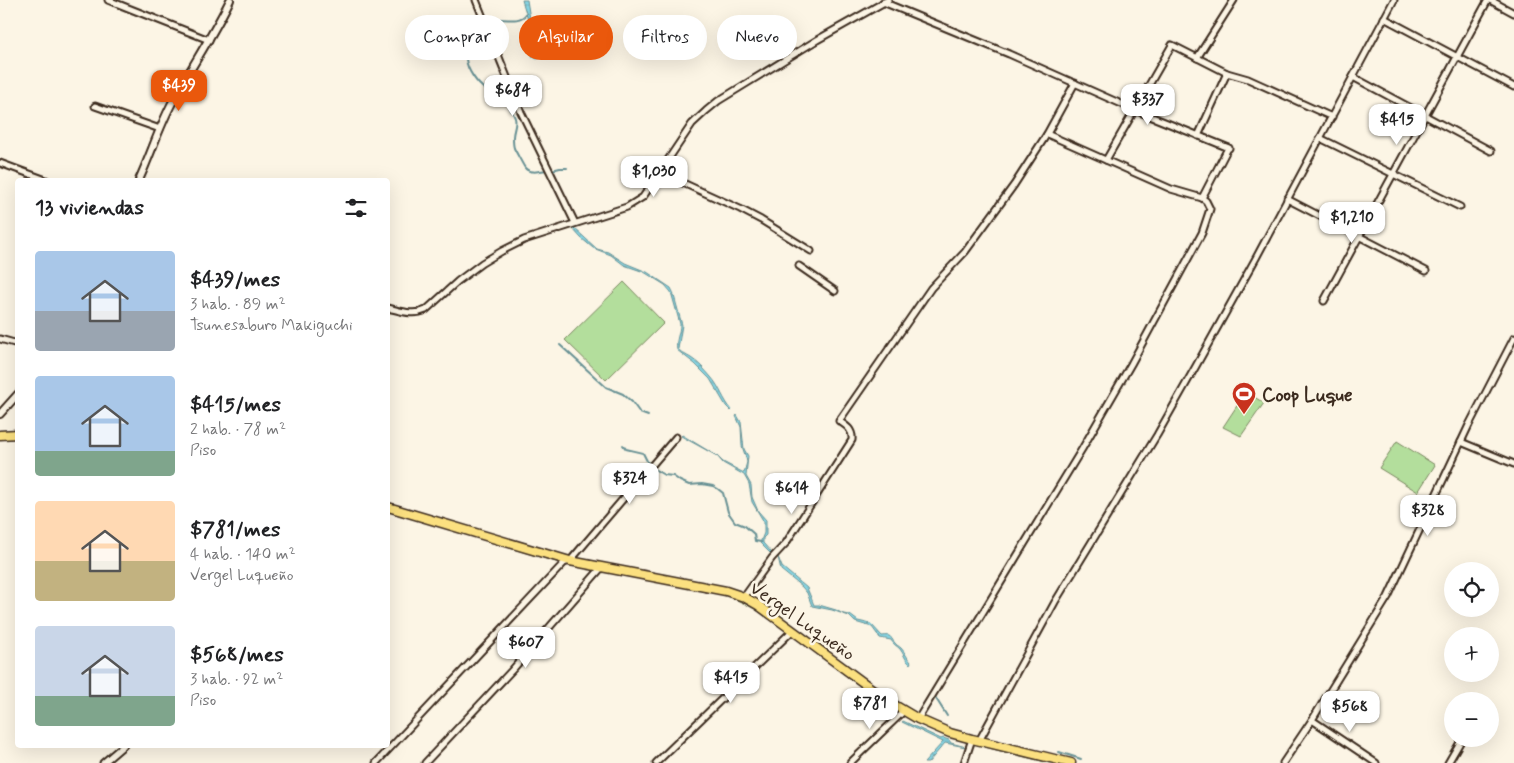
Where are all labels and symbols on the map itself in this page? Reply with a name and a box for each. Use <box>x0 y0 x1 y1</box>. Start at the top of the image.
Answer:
pin: $439 <box>149 70 209 112</box>
pin: $684 <box>483 74 543 117</box>
pin: $337 <box>1118 84 1178 126</box>
pin: $415 <box>1367 104 1427 146</box>
pin: $1,030 <box>613 156 695 198</box>
pin: $1,210 <box>1311 202 1393 244</box>
sports icon: Coop Luque <box>1231 381 1257 415</box>
place label: Coop Luque <box>1262 383 1352 408</box>
pin: $324 <box>600 462 660 505</box>
pin: $614 <box>762 472 822 515</box>
pin: $328 <box>1398 494 1458 537</box>
street label: Vergel Luqueño <box>743 576 860 668</box>
pin: $607 <box>496 626 556 669</box>
pin: $415 <box>701 662 761 704</box>
pin: $781 <box>840 688 900 730</box>
pin: $568 <box>1320 690 1380 733</box>

